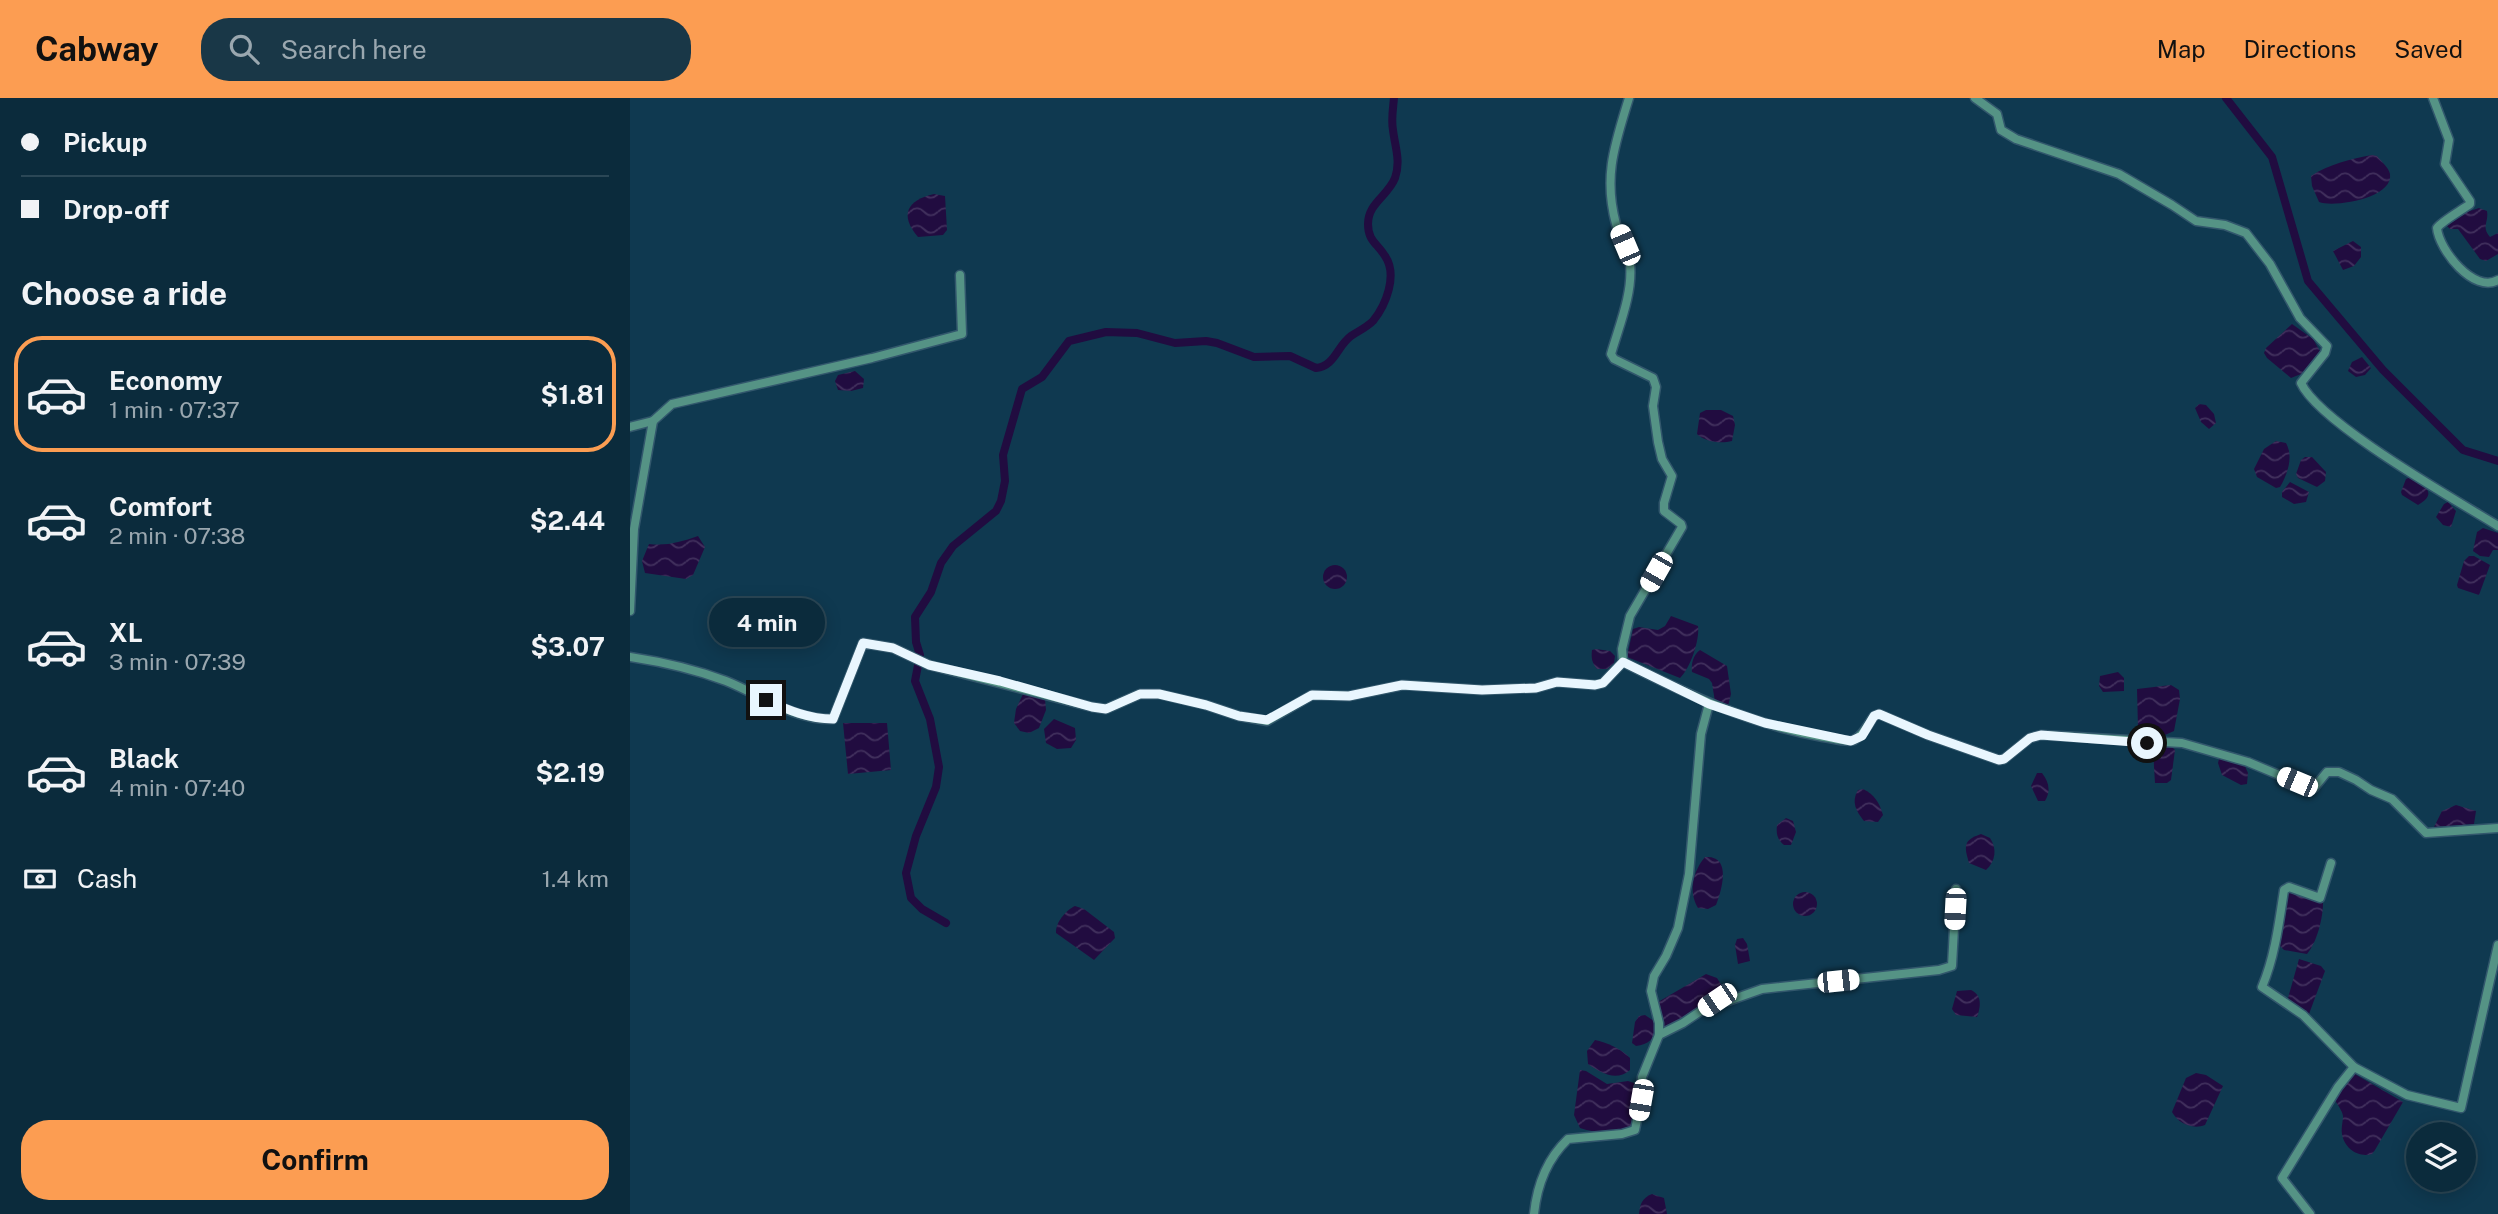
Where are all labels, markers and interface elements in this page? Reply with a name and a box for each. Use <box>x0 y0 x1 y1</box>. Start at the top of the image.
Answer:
search box <box>201 18 691 81</box>
text: Cabway <box>35 30 159 68</box>
icon: search <box>225 30 263 68</box>
text: Search here <box>281 34 427 65</box>
text: Map <box>2157 35 2206 63</box>
text: Directions <box>2244 35 2356 63</box>
text: Saved <box>2394 35 2463 63</box>
text: Pickup <box>63 127 147 158</box>
text: Drop-off <box>63 194 169 225</box>
car <box>1608 222 1643 268</box>
text: Choose a ride <box>21 275 227 312</box>
icon: car <box>25 363 88 426</box>
text: Economy <box>109 365 222 396</box>
text: $1.81 <box>541 379 605 410</box>
text: 1 min · 07:37 <box>109 396 240 423</box>
icon: car <box>25 489 88 552</box>
text: Comfort <box>109 491 212 522</box>
text: $2.44 <box>530 505 605 536</box>
text: 2 min · 07:38 <box>109 522 246 549</box>
car <box>1637 549 1676 595</box>
callout: 4 min <box>708 598 824 648</box>
text: 4 min <box>737 609 797 636</box>
icon: car <box>25 615 88 678</box>
text: XL <box>109 617 143 648</box>
text: $3.07 <box>530 631 605 662</box>
text: 3 min · 07:39 <box>109 648 246 675</box>
route end <box>750 684 782 716</box>
route start <box>2131 727 2163 759</box>
icon: car <box>25 741 88 804</box>
text: Black <box>109 743 179 774</box>
text: $2.19 <box>536 757 605 788</box>
car <box>2274 764 2321 800</box>
text: 4 min · 07:40 <box>109 774 245 801</box>
icon: cash <box>21 860 59 898</box>
text: Cash <box>77 863 137 894</box>
text: 1.4 km <box>542 865 609 892</box>
car <box>1944 887 1967 931</box>
car <box>1817 968 1860 994</box>
car <box>1694 980 1741 1020</box>
car <box>1628 1077 1655 1123</box>
button: Confirm <box>21 1120 609 1200</box>
map controls <box>2406 1122 2476 1192</box>
button: layers <box>2406 1122 2476 1192</box>

